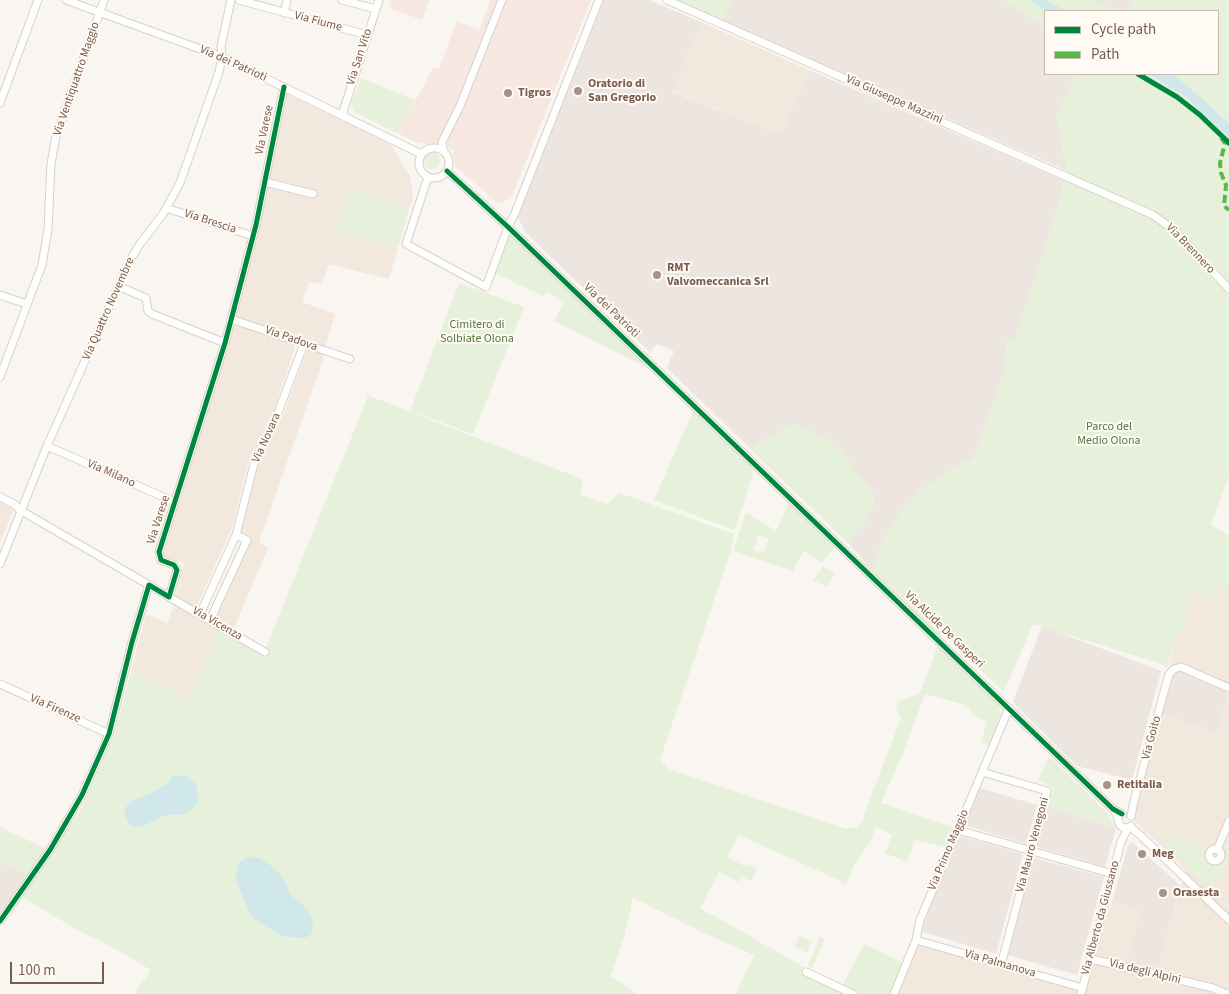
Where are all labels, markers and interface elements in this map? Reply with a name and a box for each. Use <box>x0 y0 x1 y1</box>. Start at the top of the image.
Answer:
street label: Via Fiume <box>293 9 343 35</box>
legend <box>1044 10 1219 75</box>
text: Cycle path <box>1091 19 1156 40</box>
street label: Via Ventiquattro Maggio <box>51 20 103 138</box>
street label: Via San Vito <box>344 27 376 87</box>
street label: Via dei Patrioti <box>197 43 269 85</box>
text: Path <box>1091 44 1119 65</box>
street label: Via Giuseppe Mazzini <box>843 72 945 128</box>
place label: Oratorio di San Gregorio <box>588 77 656 105</box>
marker: Oratorio di San Gregorio <box>572 85 584 97</box>
place label: Tigros <box>518 86 551 100</box>
marker: Tigros <box>502 87 514 99</box>
street label: Via Varese <box>253 104 277 156</box>
street label: Via Brescia <box>182 207 238 237</box>
street label: Via Brennero <box>1163 221 1217 277</box>
street label: Via Quattro Novembre <box>80 255 138 363</box>
place label: RMT Valvomeccanica Srl <box>667 261 769 289</box>
marker: RMT Valvomeccanica Srl <box>651 269 663 281</box>
street label: Via dei Patrioti <box>580 281 642 341</box>
park label: Cimitero di Solbiate Olona <box>440 318 514 346</box>
street label: Via Padova <box>263 323 319 355</box>
street label: Via Novara <box>250 411 284 465</box>
park label: Parco del Medio Olona <box>1077 420 1141 448</box>
street label: Via Milano <box>85 457 137 491</box>
street label: Via Varese <box>144 494 174 546</box>
street label: Via Alcide De Gasperi <box>901 589 987 671</box>
street label: Via Vicenza <box>189 604 245 644</box>
street label: Via Firenze <box>27 691 83 727</box>
street label: Via Goito <box>1139 714 1165 762</box>
place label: Retitalia <box>1117 778 1162 792</box>
marker: Retitalia <box>1101 779 1113 791</box>
street label: Via Mauro Venegoni <box>1013 796 1053 894</box>
street label: Via Primo Maggio <box>925 807 973 893</box>
place label: Meg <box>1152 847 1174 861</box>
marker: Meg <box>1136 848 1148 860</box>
street label: Via Alberto da Giussano <box>1079 859 1123 977</box>
place label: Orasesta <box>1173 886 1219 900</box>
marker: Orasesta <box>1157 887 1169 899</box>
street label: Via Palmanova <box>963 947 1037 981</box>
scale bar <box>12 952 106 984</box>
street label: Via degli Alpini <box>1108 956 1182 988</box>
text: 100 m <box>18 960 56 981</box>

